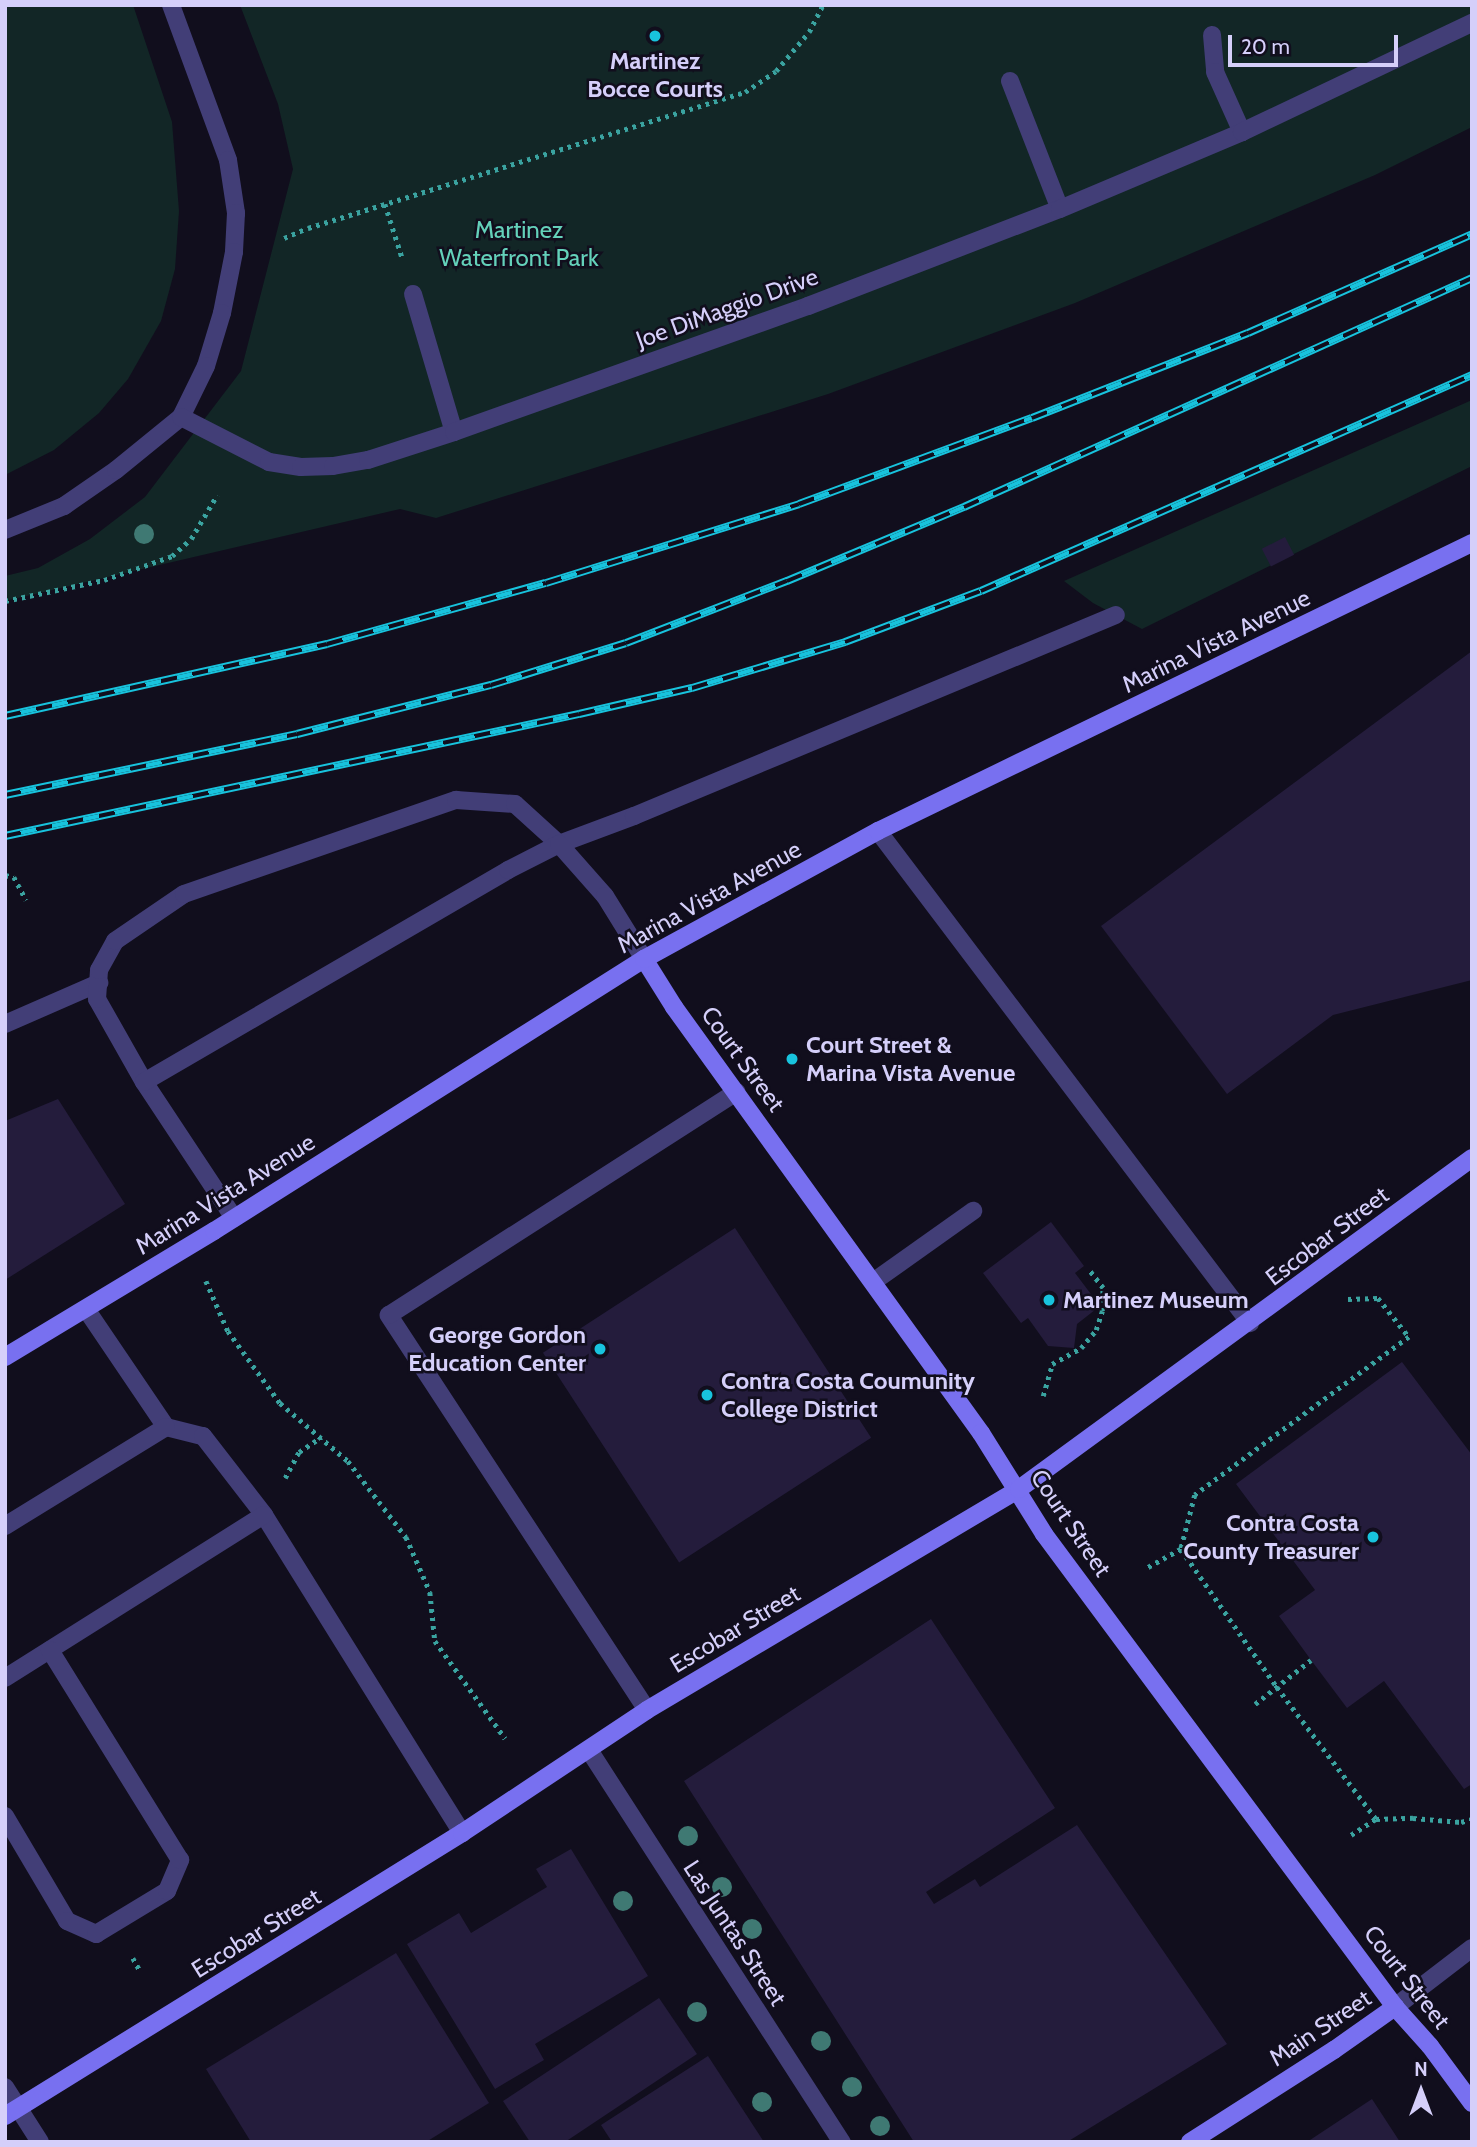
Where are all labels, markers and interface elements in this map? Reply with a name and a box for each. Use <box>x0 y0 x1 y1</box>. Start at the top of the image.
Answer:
scale bar <box>1232 21 1402 65</box>
marker: Martinez Bocce Courts <box>647 28 663 44</box>
text: 20 m <box>1241 34 1290 59</box>
place label: Martinez Bocce Courts <box>587 47 723 103</box>
park label: Martinez Waterfront Park <box>439 216 599 272</box>
street label: Joe DiMaggio Drive <box>632 262 822 354</box>
street label: Marina Vista Avenue <box>1117 583 1315 699</box>
street label: Marina Vista Avenue <box>612 835 806 959</box>
street label: Court Street <box>695 1001 791 1117</box>
place label: Court Street & Marina Vista Avenue <box>806 1031 1015 1087</box>
marker: Court Street & Marina Vista Avenue <box>784 1051 800 1067</box>
street label: Marina Vista Avenue <box>130 1127 320 1261</box>
street label: Escobar Street <box>1260 1180 1394 1292</box>
place label: Martinez Museum <box>1063 1286 1249 1314</box>
marker: Martinez Museum <box>1041 1292 1057 1308</box>
place label: George Gordon Education Center <box>408 1321 586 1377</box>
marker: George Gordon Education Center <box>592 1341 608 1357</box>
place label: Contra Costa Coumunity College District <box>721 1367 975 1423</box>
marker: Contra Costa Coumunity College District <box>699 1387 715 1403</box>
street label: Court Street <box>1025 1464 1117 1582</box>
place label: Contra Costa County Treasurer <box>1183 1509 1359 1565</box>
marker: Contra Costa County Treasurer <box>1365 1529 1381 1545</box>
street label: Escobar Street <box>665 1579 805 1679</box>
street label: Las Juntas Street <box>677 1855 793 2011</box>
street label: Escobar Street <box>186 1882 326 1984</box>
street label: Court Street <box>1358 1920 1456 2034</box>
street label: Main Street <box>1264 1984 1376 2072</box>
north arrow <box>1386 2056 1456 2126</box>
text: N <box>1414 2058 1428 2081</box>

